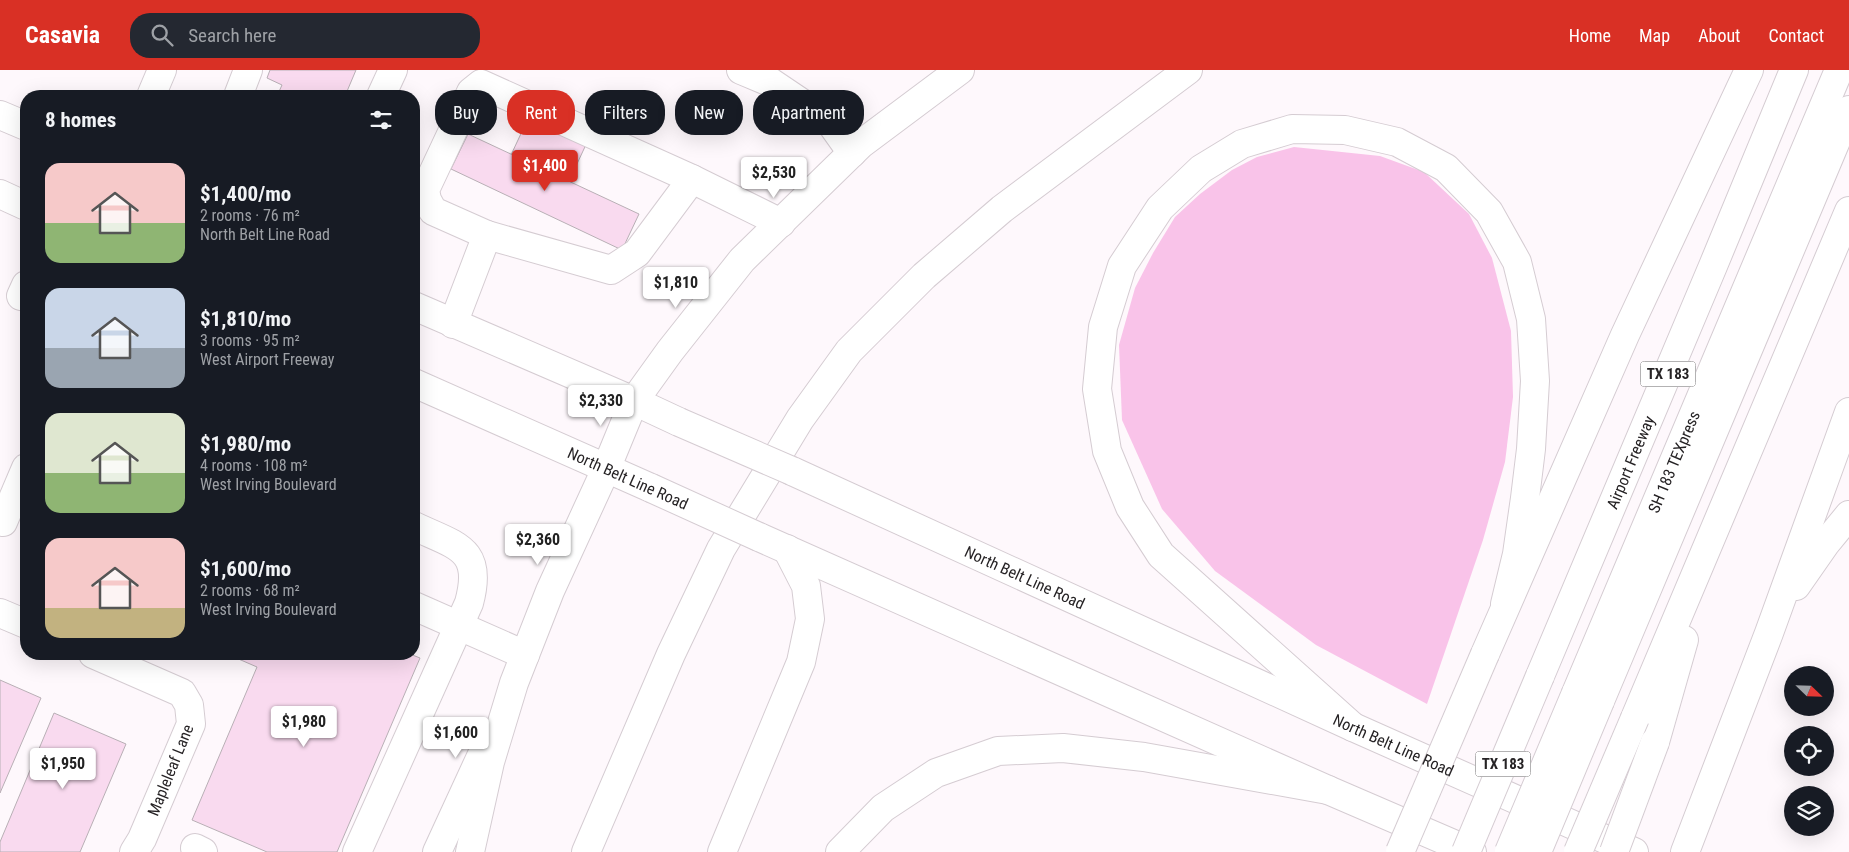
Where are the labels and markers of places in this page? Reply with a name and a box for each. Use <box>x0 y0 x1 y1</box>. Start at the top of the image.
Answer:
pin: $1,400 <box>504 150 586 192</box>
pin: $2,530 <box>733 156 815 199</box>
pin: $1,810 <box>635 266 717 309</box>
pin: $2,330 <box>560 384 642 427</box>
pin: $2,360 <box>497 524 579 566</box>
pin: $1,980 <box>263 706 345 748</box>
pin: $1,600 <box>415 716 497 759</box>
pin: $1,950 <box>22 748 104 790</box>

